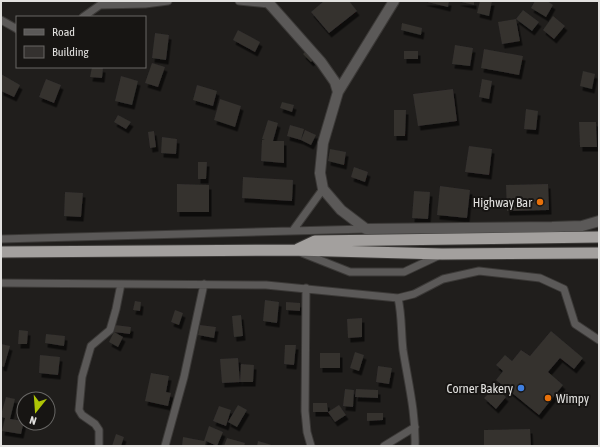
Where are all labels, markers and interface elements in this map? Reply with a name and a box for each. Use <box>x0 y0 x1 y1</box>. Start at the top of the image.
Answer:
legend <box>16 16 146 68</box>
text: Road <box>52 25 75 39</box>
text: Building <box>52 45 90 59</box>
place label: Highway Bar <box>473 195 532 210</box>
marker: Highway Bar <box>535 197 545 207</box>
place label: Corner Bakery <box>447 381 514 396</box>
marker: Corner Bakery <box>516 383 526 393</box>
north arrow <box>16 391 56 431</box>
place label: Wimpy <box>556 391 590 406</box>
marker: Wimpy <box>543 393 553 403</box>
text: N <box>28 414 38 427</box>

